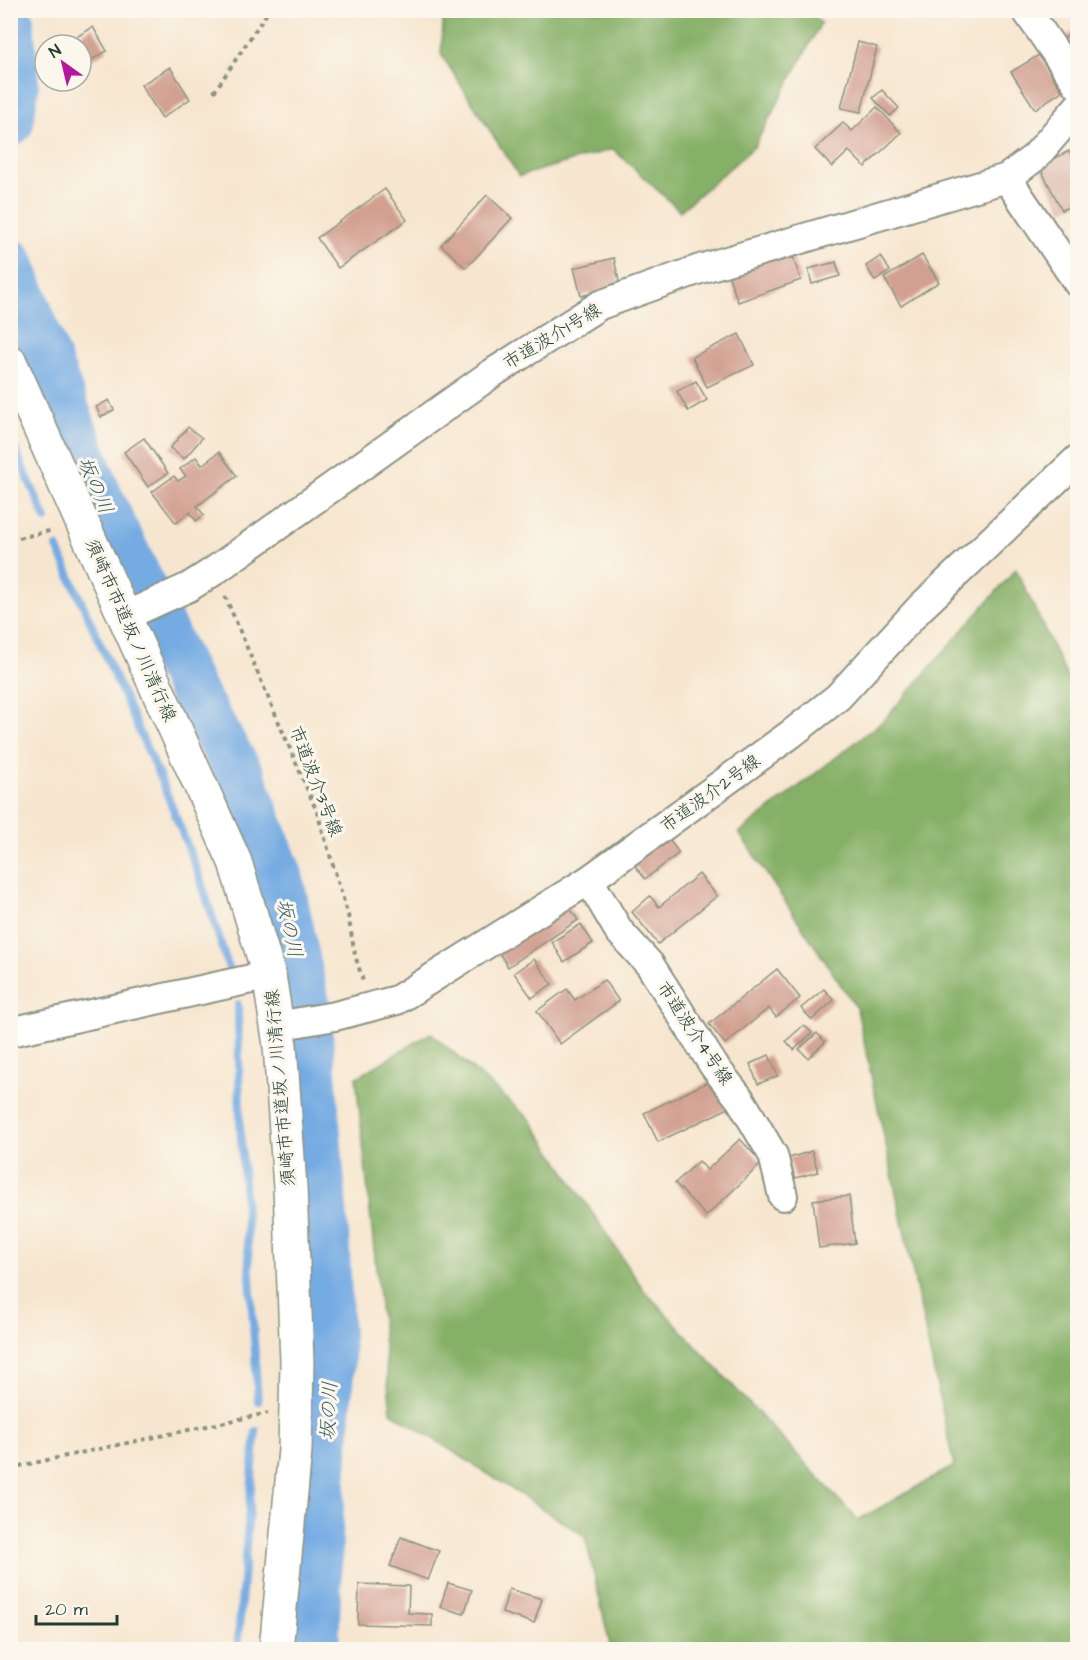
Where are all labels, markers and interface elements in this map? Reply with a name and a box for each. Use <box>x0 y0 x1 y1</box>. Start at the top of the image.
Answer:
north arrow <box>33 33 93 93</box>
text: N <box>45 39 65 63</box>
street label: 市道波介1号線 <box>499 297 606 376</box>
water label: 坂の川 <box>70 452 120 518</box>
street label: 須崎市市道坂ノ川清行線 <box>79 535 182 726</box>
street label: 市道波介3号線 <box>283 722 348 840</box>
street label: 市道波介2号線 <box>655 749 765 838</box>
water label: 坂の川 <box>269 896 309 960</box>
street label: 市道波介4号線 <box>651 976 739 1090</box>
street label: 須崎市市道坂ノ川清行線 <box>259 988 302 1188</box>
water label: 坂の川 <box>313 1380 345 1442</box>
scale bar <box>36 1588 117 1626</box>
text: 20 m <box>45 1597 88 1622</box>

